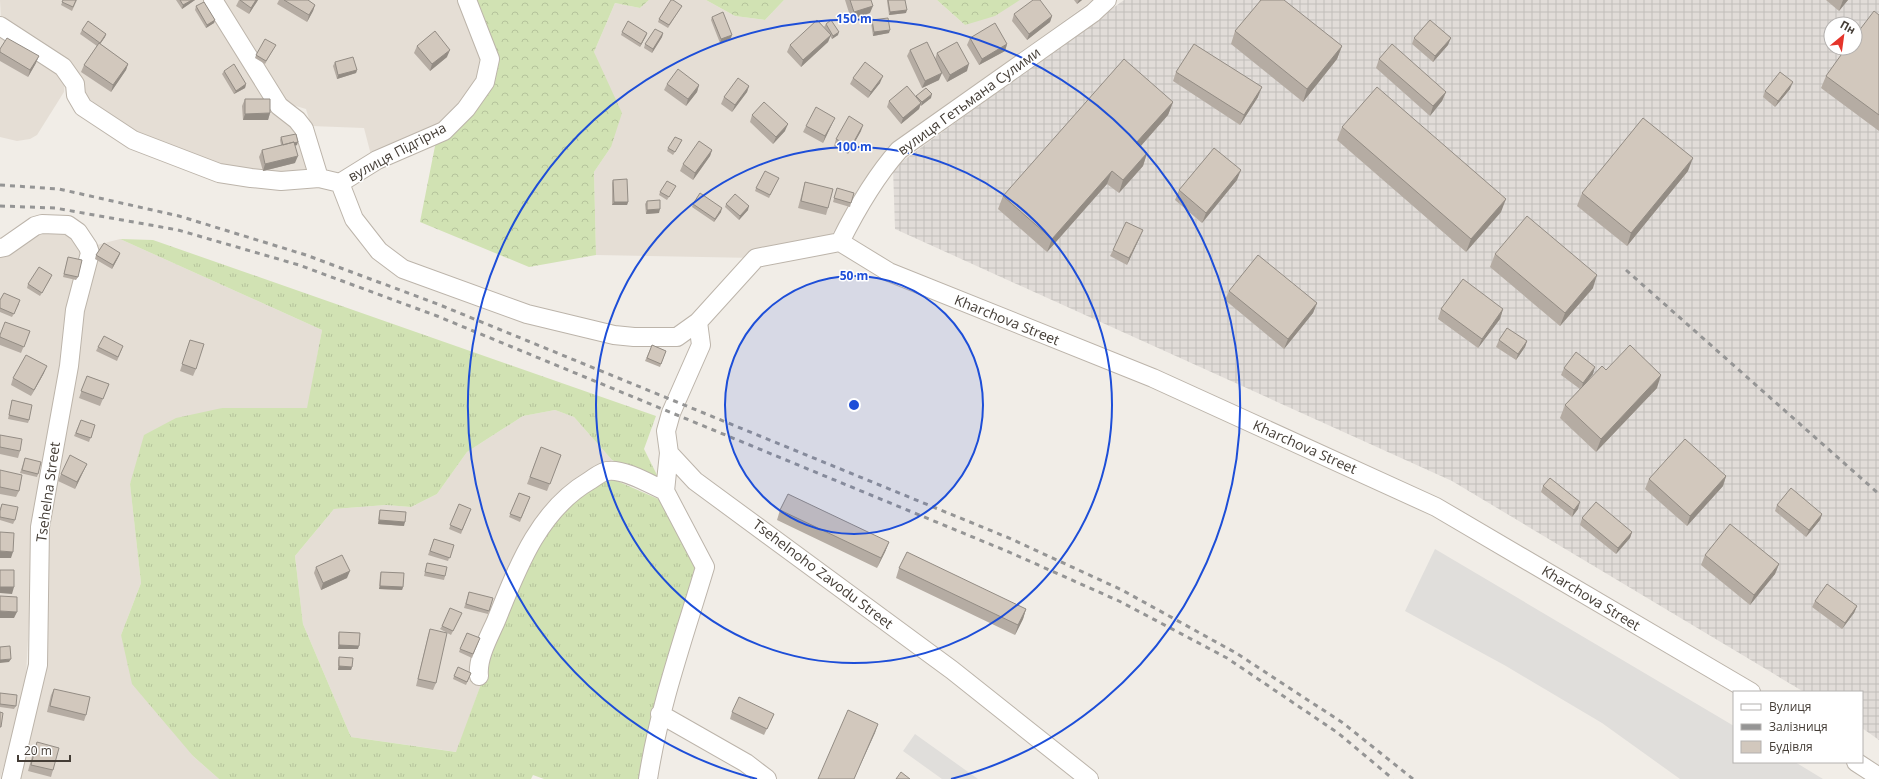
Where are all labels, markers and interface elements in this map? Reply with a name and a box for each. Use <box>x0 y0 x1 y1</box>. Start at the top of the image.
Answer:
text: 150 m <box>836 10 872 27</box>
north arrow <box>1823 16 1863 56</box>
text: Пн <box>1838 17 1858 37</box>
street label: вулиця Гетьмана Сулими <box>893 42 1044 159</box>
street label: вулиця Підгірна <box>344 118 449 185</box>
text: 100 m <box>836 138 872 155</box>
text: 50 m <box>840 267 868 284</box>
street label: Kharchova Street <box>952 290 1063 349</box>
centre of rings <box>847 398 861 412</box>
street label: Kharchova Street <box>1250 415 1360 478</box>
street label: Tsehelna Street <box>31 440 64 543</box>
street label: Tsehelnoho Zavodu Street <box>749 515 897 633</box>
street label: Kharchova Street <box>1538 561 1644 635</box>
legend <box>1733 691 1863 763</box>
text: Вулиця <box>1769 698 1811 715</box>
text: Залізниця <box>1769 718 1828 735</box>
scale bar <box>18 737 70 763</box>
text: Будівля <box>1769 738 1813 755</box>
text: 20 m <box>24 742 52 759</box>

